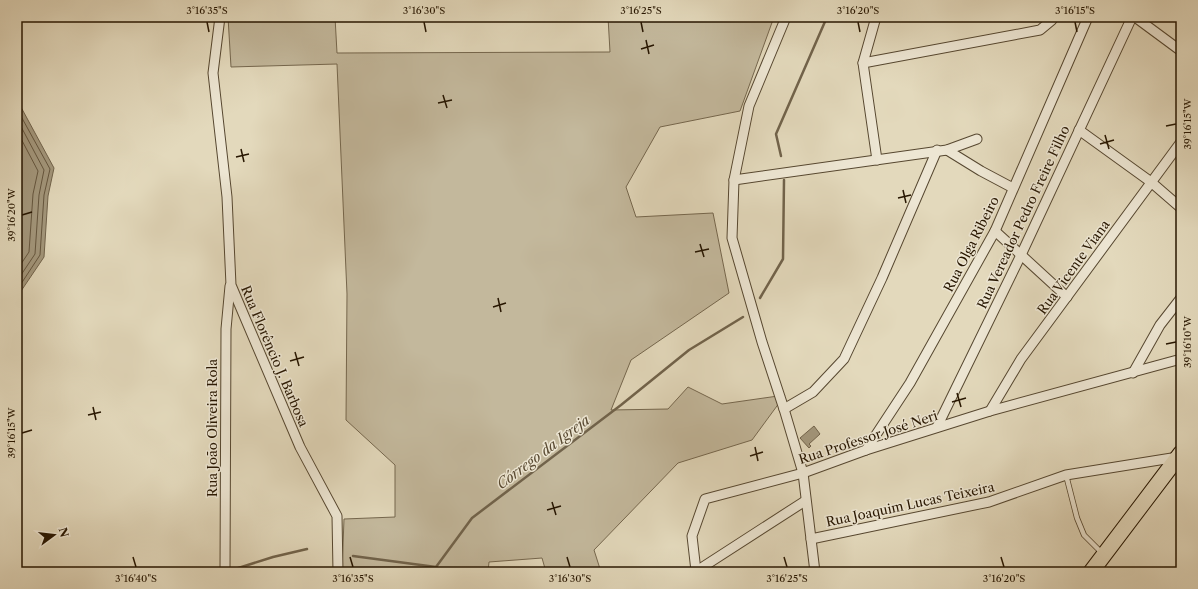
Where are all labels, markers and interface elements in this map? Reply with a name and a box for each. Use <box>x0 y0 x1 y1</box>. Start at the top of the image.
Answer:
text: 3°16'35"S <box>186 4 228 17</box>
text: 3°16'30"S <box>403 4 445 17</box>
text: 3°16'25"S <box>620 4 662 17</box>
text: 3°16'20"S <box>837 4 879 17</box>
text: 3°16'15"S <box>1055 4 1095 17</box>
text: 39°16'15"W <box>1181 97 1194 150</box>
street label: Rua Vereador Pedro Freire Filho <box>973 123 1073 311</box>
text: 39°16'20"W <box>5 187 18 242</box>
street label: Rua Olga Ribeiro <box>940 194 1002 294</box>
street label: Rua Vicente Viana <box>1033 217 1113 317</box>
street label: Rua Florêncio J. Barbosa <box>238 283 312 429</box>
text: 39°16'10"W <box>1181 315 1194 368</box>
street label: Rua João Oliveira Rola <box>204 359 220 497</box>
text: 39°16'15"W <box>5 406 18 459</box>
street label: Rua Professor José Neri <box>796 407 940 467</box>
water label: Córrego da Igreja <box>493 411 594 493</box>
street label: Rua Joaquim Lucas Teixeira <box>824 478 996 530</box>
north arrow <box>34 515 74 555</box>
text: N <box>56 526 72 539</box>
text: 3°16'40"S <box>115 572 157 585</box>
text: 3°16'35"S <box>332 572 374 585</box>
text: 3°16'30"S <box>549 572 591 585</box>
text: 3°16'25"S <box>766 572 808 585</box>
text: 3°16'20"S <box>983 572 1025 585</box>

